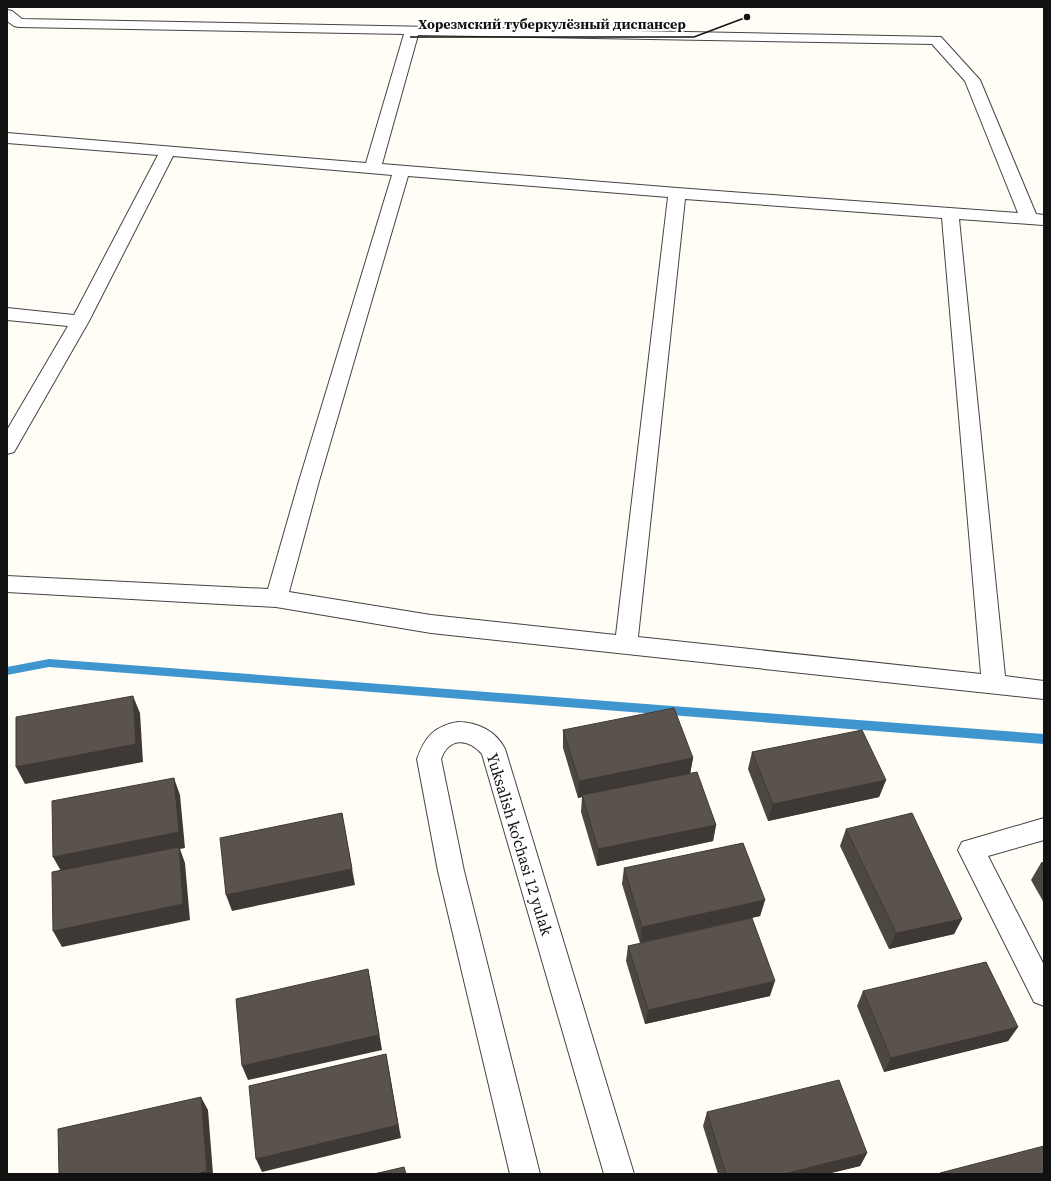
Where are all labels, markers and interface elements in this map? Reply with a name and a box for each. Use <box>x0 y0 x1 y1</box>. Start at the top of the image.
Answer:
callout: Хорезмский туберкулёзный диспансер <box>410 11 694 37</box>
text: Хорезмский туберкулёзный диспансер <box>418 14 686 34</box>
street label: Yuksalish ko'chasi 12 yulak <box>482 750 558 938</box>

